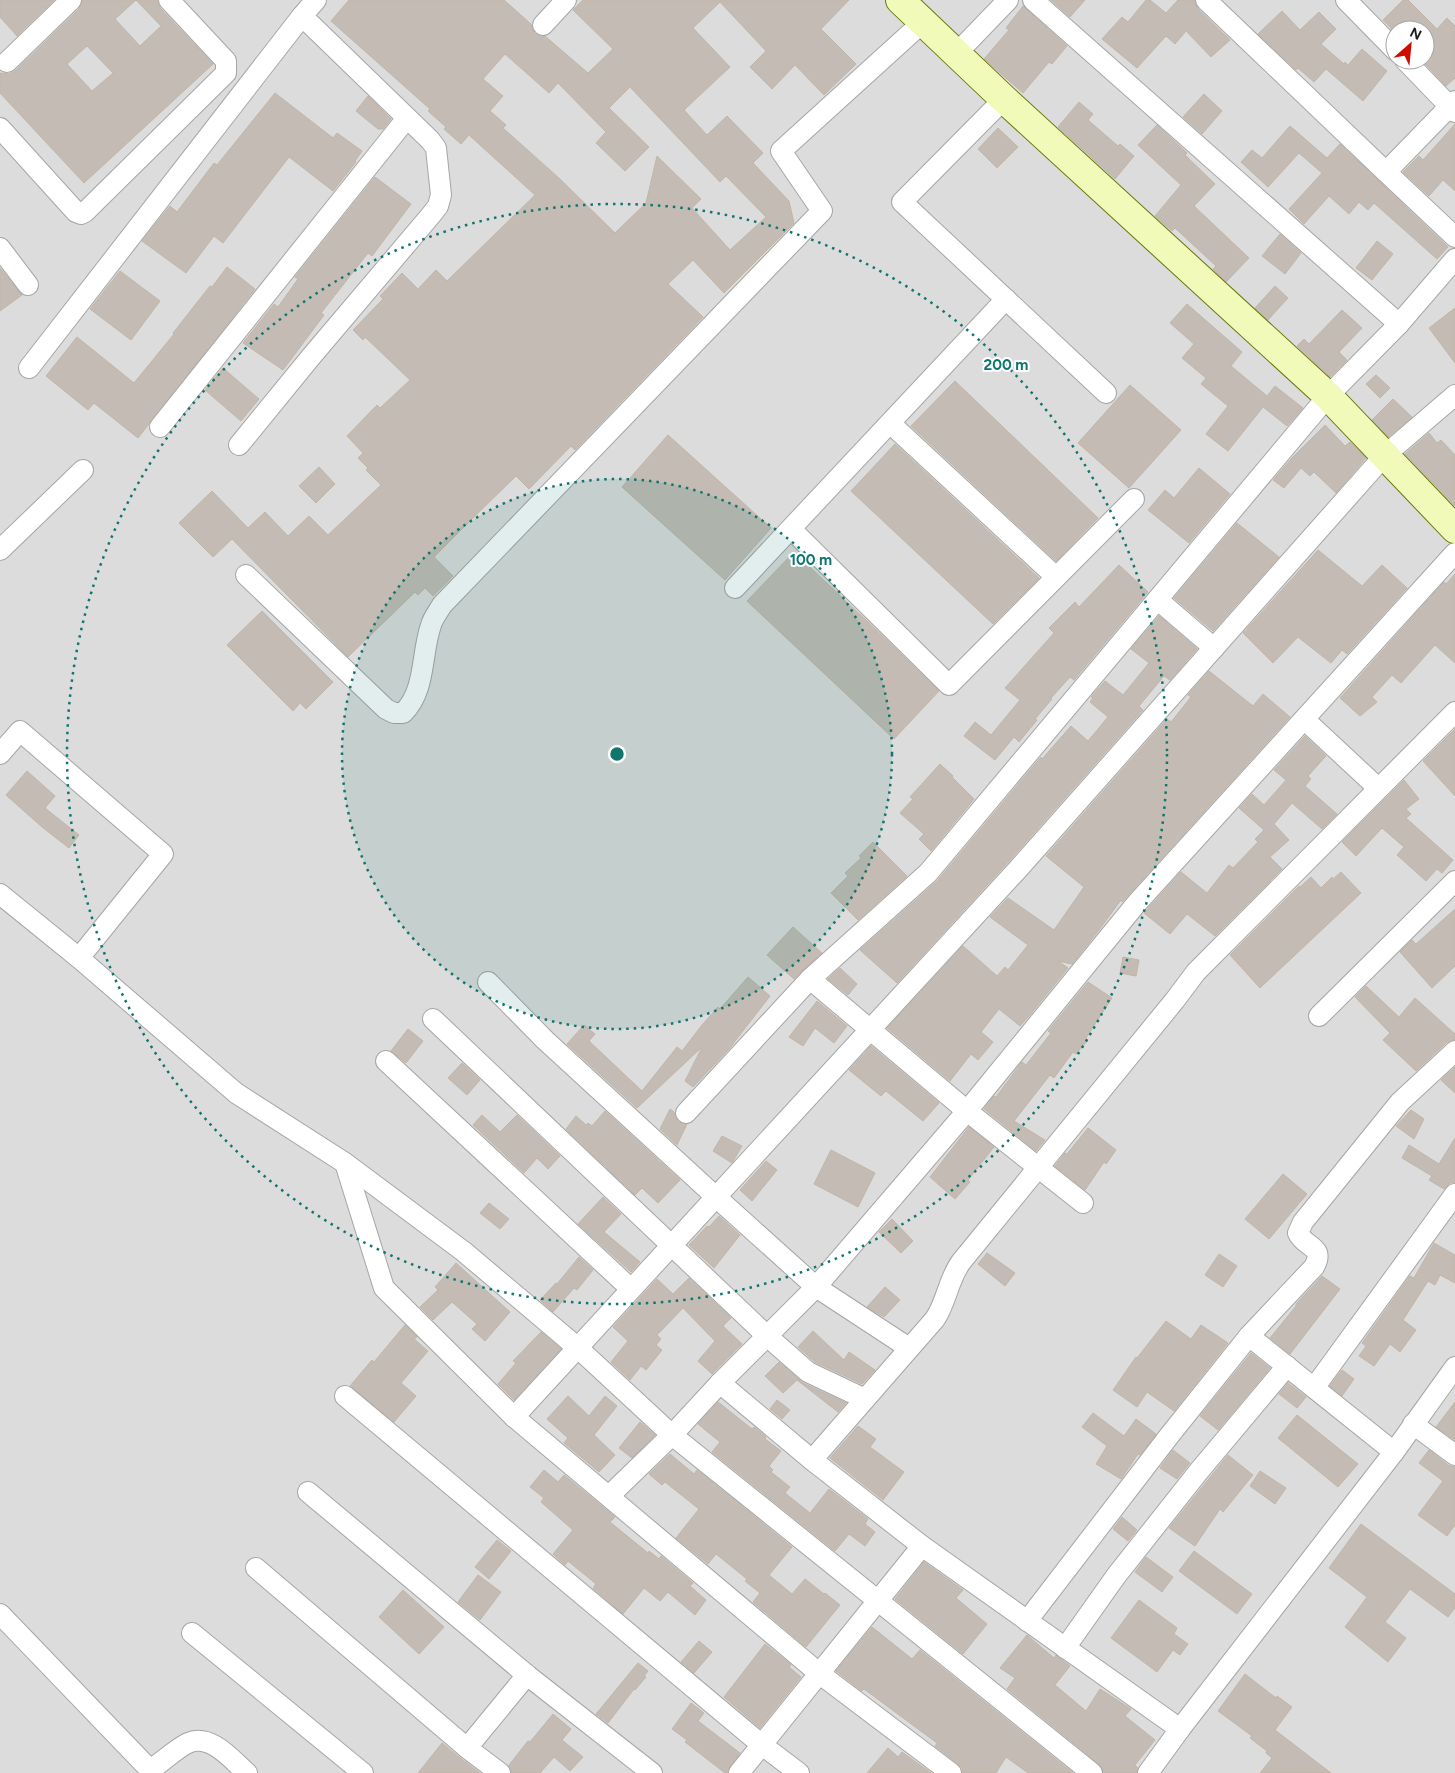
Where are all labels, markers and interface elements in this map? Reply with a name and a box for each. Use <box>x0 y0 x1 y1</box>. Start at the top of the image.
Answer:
north arrow <box>1385 20 1435 70</box>
text: N <box>1407 24 1424 44</box>
text: 200 m <box>984 356 1028 374</box>
text: 100 m <box>790 551 832 569</box>
centre of rings <box>608 745 626 763</box>

